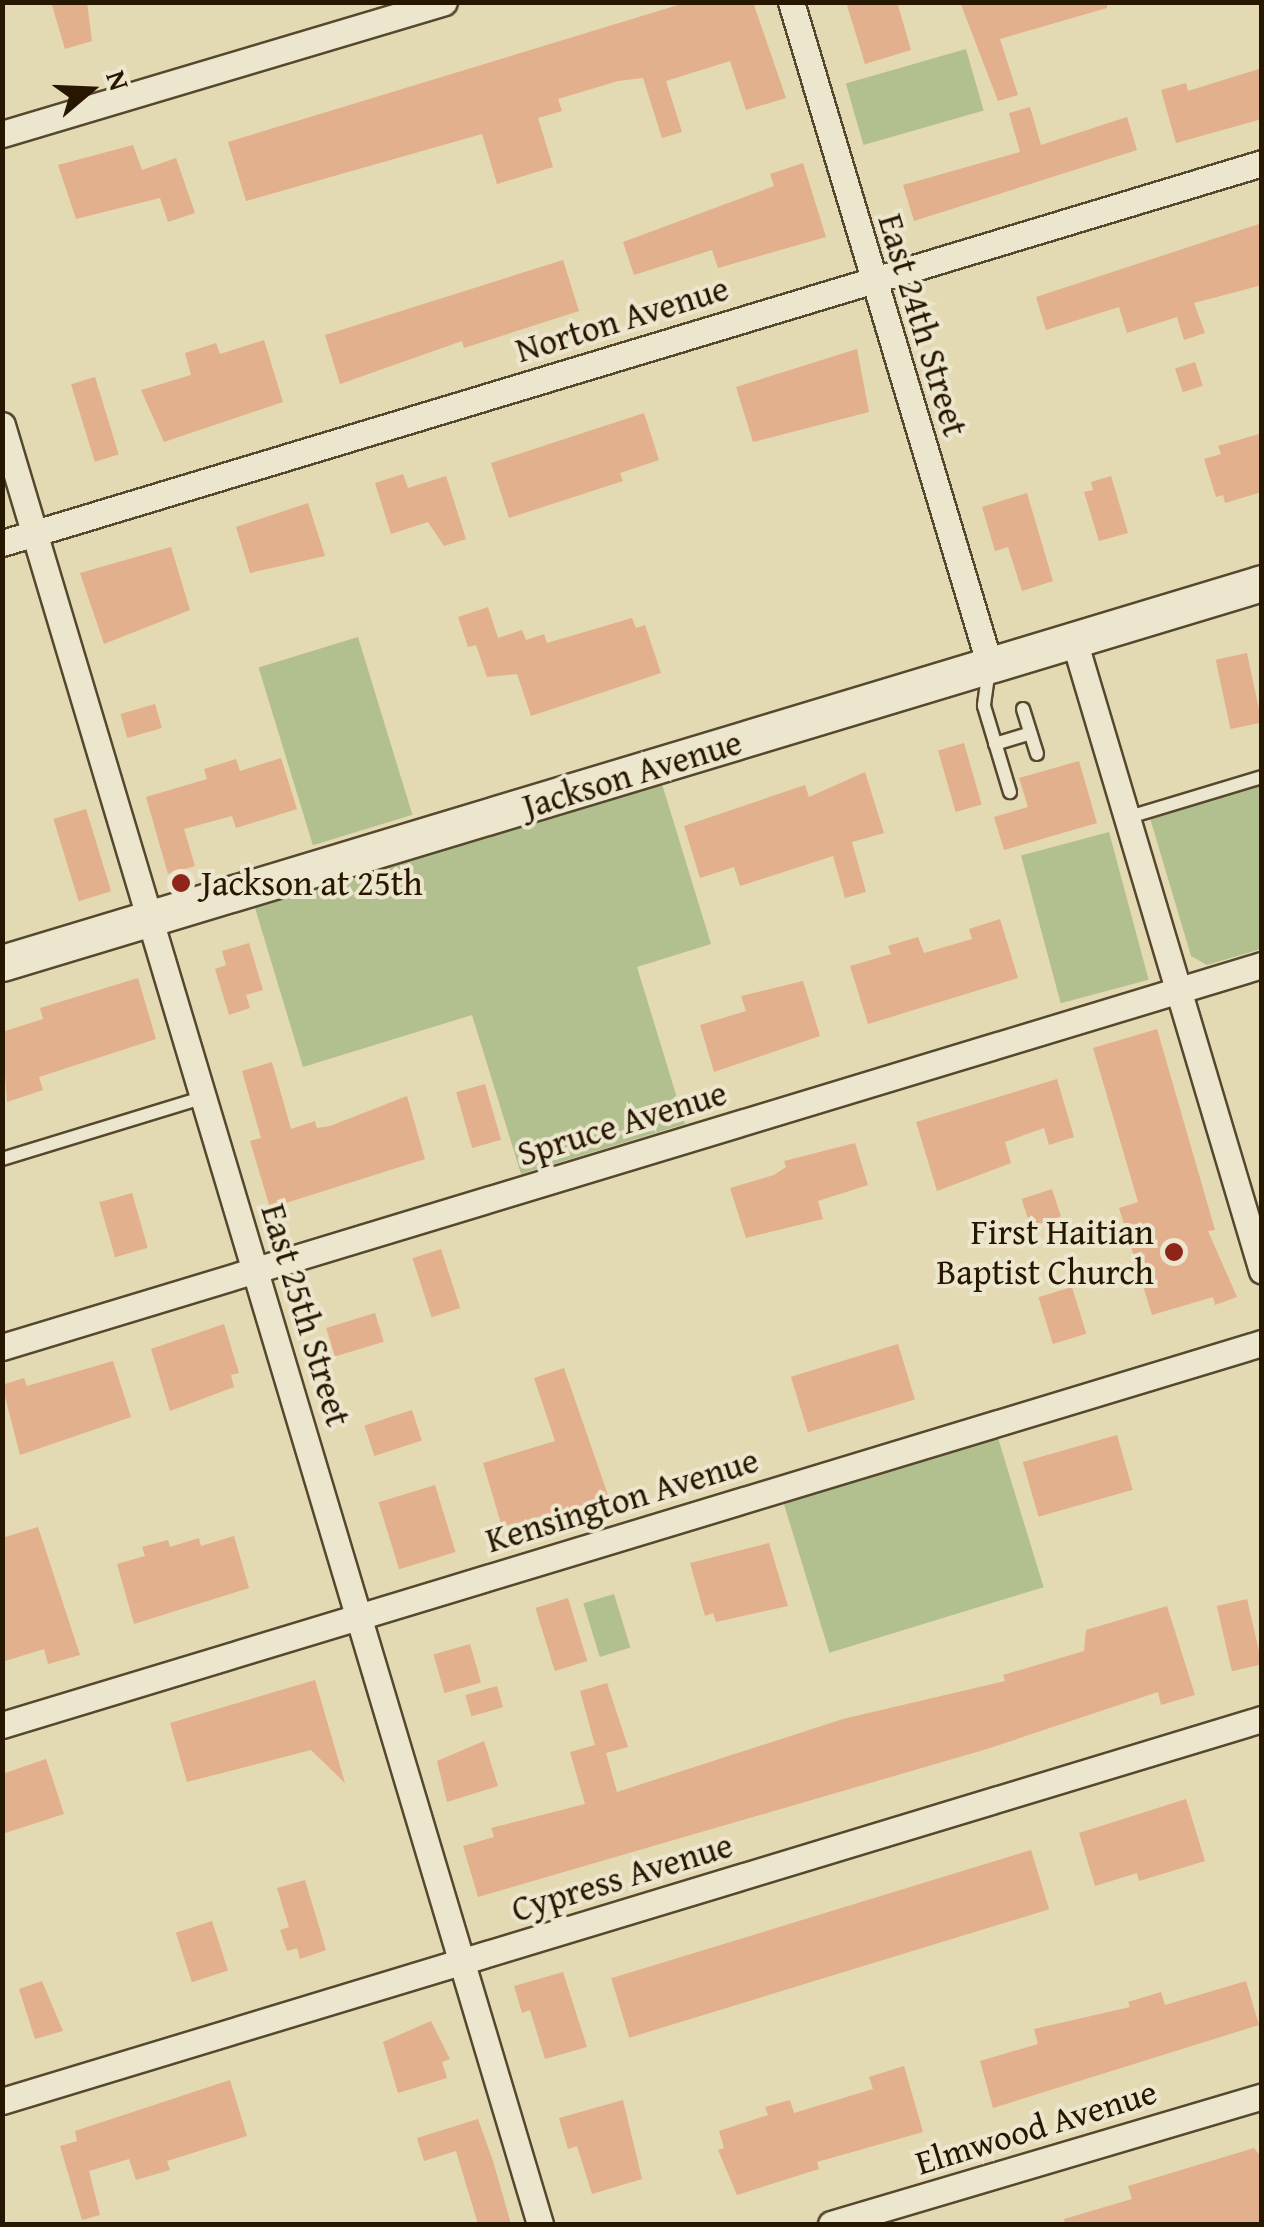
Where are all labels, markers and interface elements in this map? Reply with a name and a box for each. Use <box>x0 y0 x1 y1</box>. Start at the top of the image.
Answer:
north arrow <box>40 40 140 140</box>
text: N <box>96 65 141 96</box>
street label: East 24th Street <box>869 209 977 441</box>
street label: Norton Avenue <box>511 267 733 371</box>
street label: Jackson Avenue <box>517 721 747 827</box>
place label: Jackson at 25th <box>201 862 423 904</box>
marker: Jackson at 25th <box>170 872 192 894</box>
street label: Spruce Avenue <box>512 1071 732 1175</box>
street label: East 25th Street <box>252 1199 360 1431</box>
place label: First Haitian Baptist Church <box>936 1211 1154 1293</box>
marker: First Haitian Baptist Church <box>1163 1241 1185 1263</box>
street label: Kensington Avenue <box>481 1439 763 1561</box>
street label: Cypress Avenue <box>507 1823 737 1931</box>
street label: Elmwood Avenue <box>910 2070 1162 2184</box>

